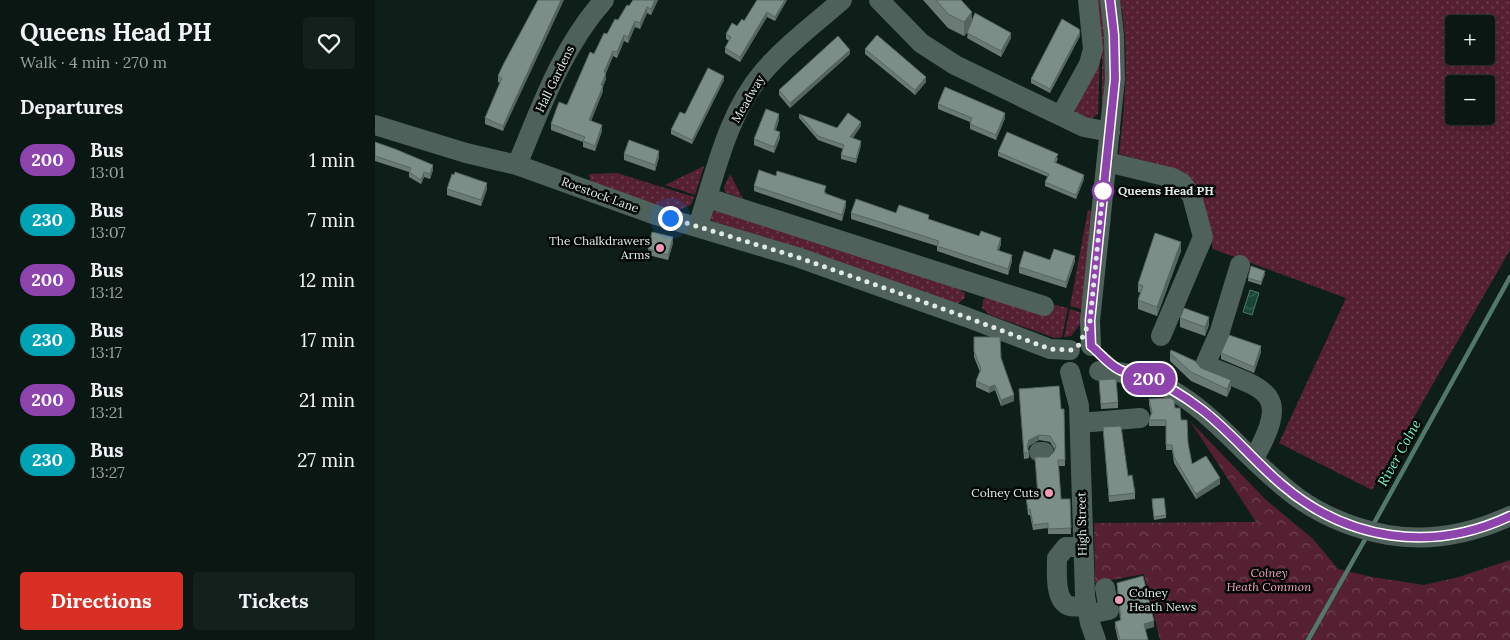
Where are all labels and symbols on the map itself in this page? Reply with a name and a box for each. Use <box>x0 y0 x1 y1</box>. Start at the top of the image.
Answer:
street label: Hall Gardens <box>532 43 577 114</box>
street label: Meadway <box>728 72 768 125</box>
street label: Roestock Lane <box>559 174 641 216</box>
marker: Queens Head PH <box>1092 180 1114 202</box>
place label: Queens Head PH <box>1118 183 1214 198</box>
your location <box>658 206 683 231</box>
place label: The Chalkdrawers Arms <box>549 233 650 262</box>
marker: The Chalkdrawers Arms <box>654 242 666 254</box>
line badge: 200 <box>1120 363 1178 395</box>
water label: River Colne <box>1373 416 1425 490</box>
place label: Colney Cuts <box>971 485 1039 500</box>
marker: Colney Cuts <box>1043 487 1055 499</box>
street label: High Street <box>1073 492 1090 556</box>
park label: Colney Heath Common <box>1227 565 1312 594</box>
place label: Colney Heath News <box>1129 585 1197 614</box>
marker: Colney Heath News <box>1113 594 1125 606</box>

